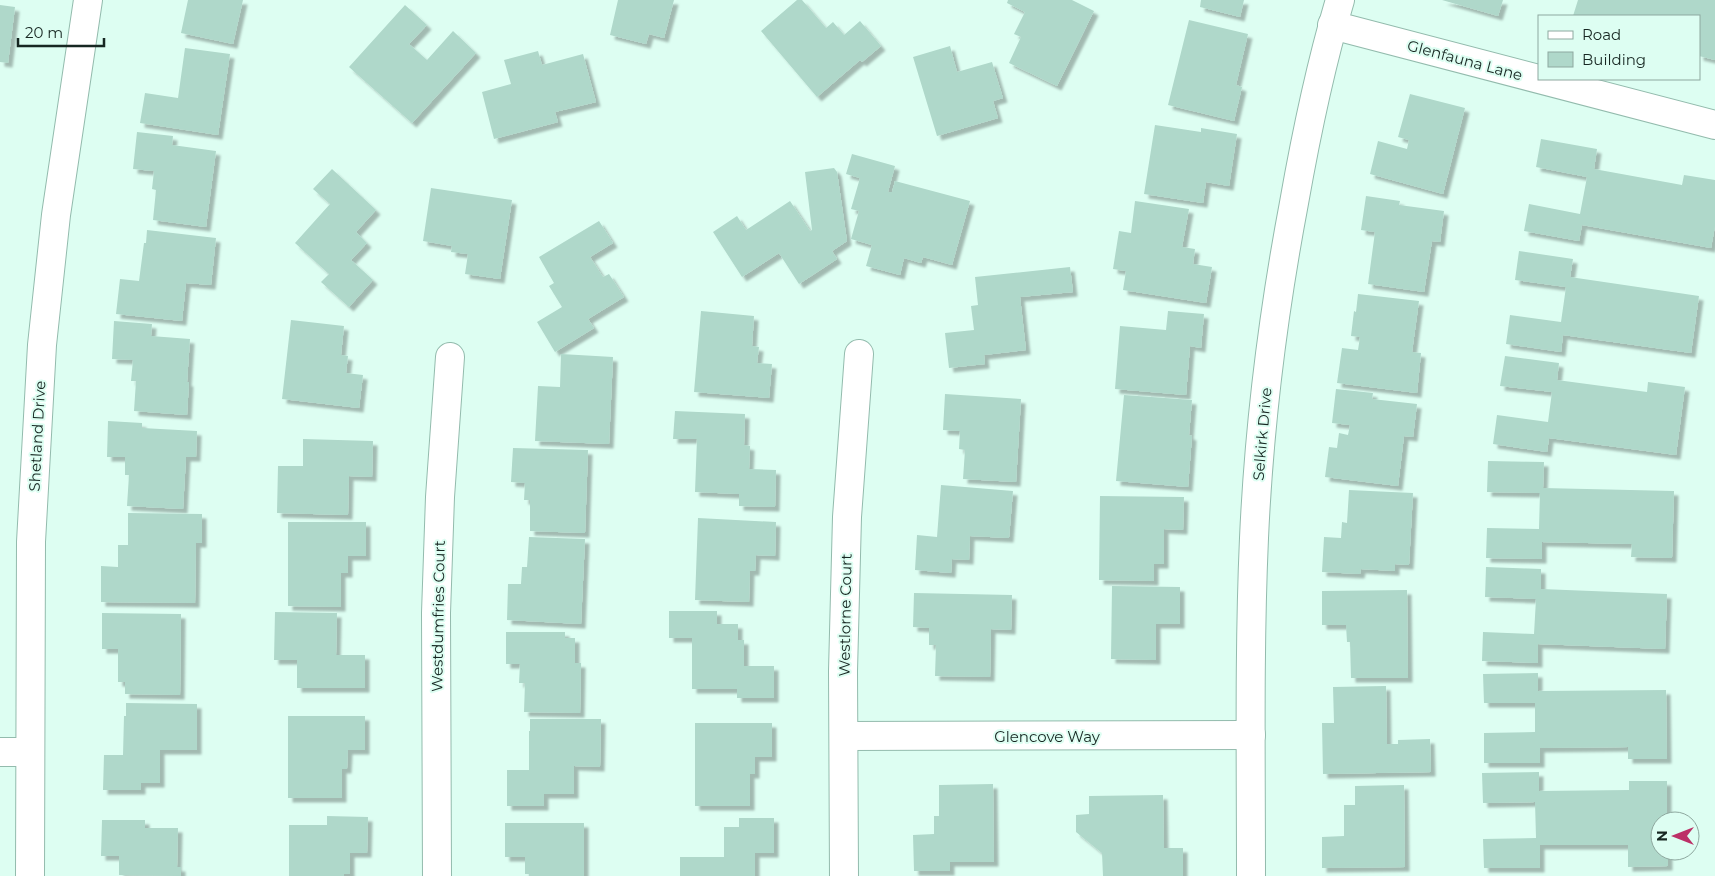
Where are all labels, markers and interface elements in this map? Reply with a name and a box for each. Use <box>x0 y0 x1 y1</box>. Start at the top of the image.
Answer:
scale bar <box>18 15 104 47</box>
legend <box>1538 15 1700 80</box>
text: 20 m <box>25 23 63 42</box>
text: Road <box>1582 25 1621 44</box>
street label: Glenfauna Lane <box>1405 35 1525 85</box>
text: Building <box>1582 50 1646 69</box>
street label: Shetland Drive <box>25 380 49 492</box>
street label: Selkirk Drive <box>1248 387 1276 481</box>
street label: Westdumfries Court <box>427 540 449 692</box>
street label: Westlorne Court <box>834 553 856 677</box>
street label: Glencove Way <box>994 727 1101 746</box>
north arrow <box>1650 811 1700 861</box>
text: N <box>1653 830 1671 842</box>

